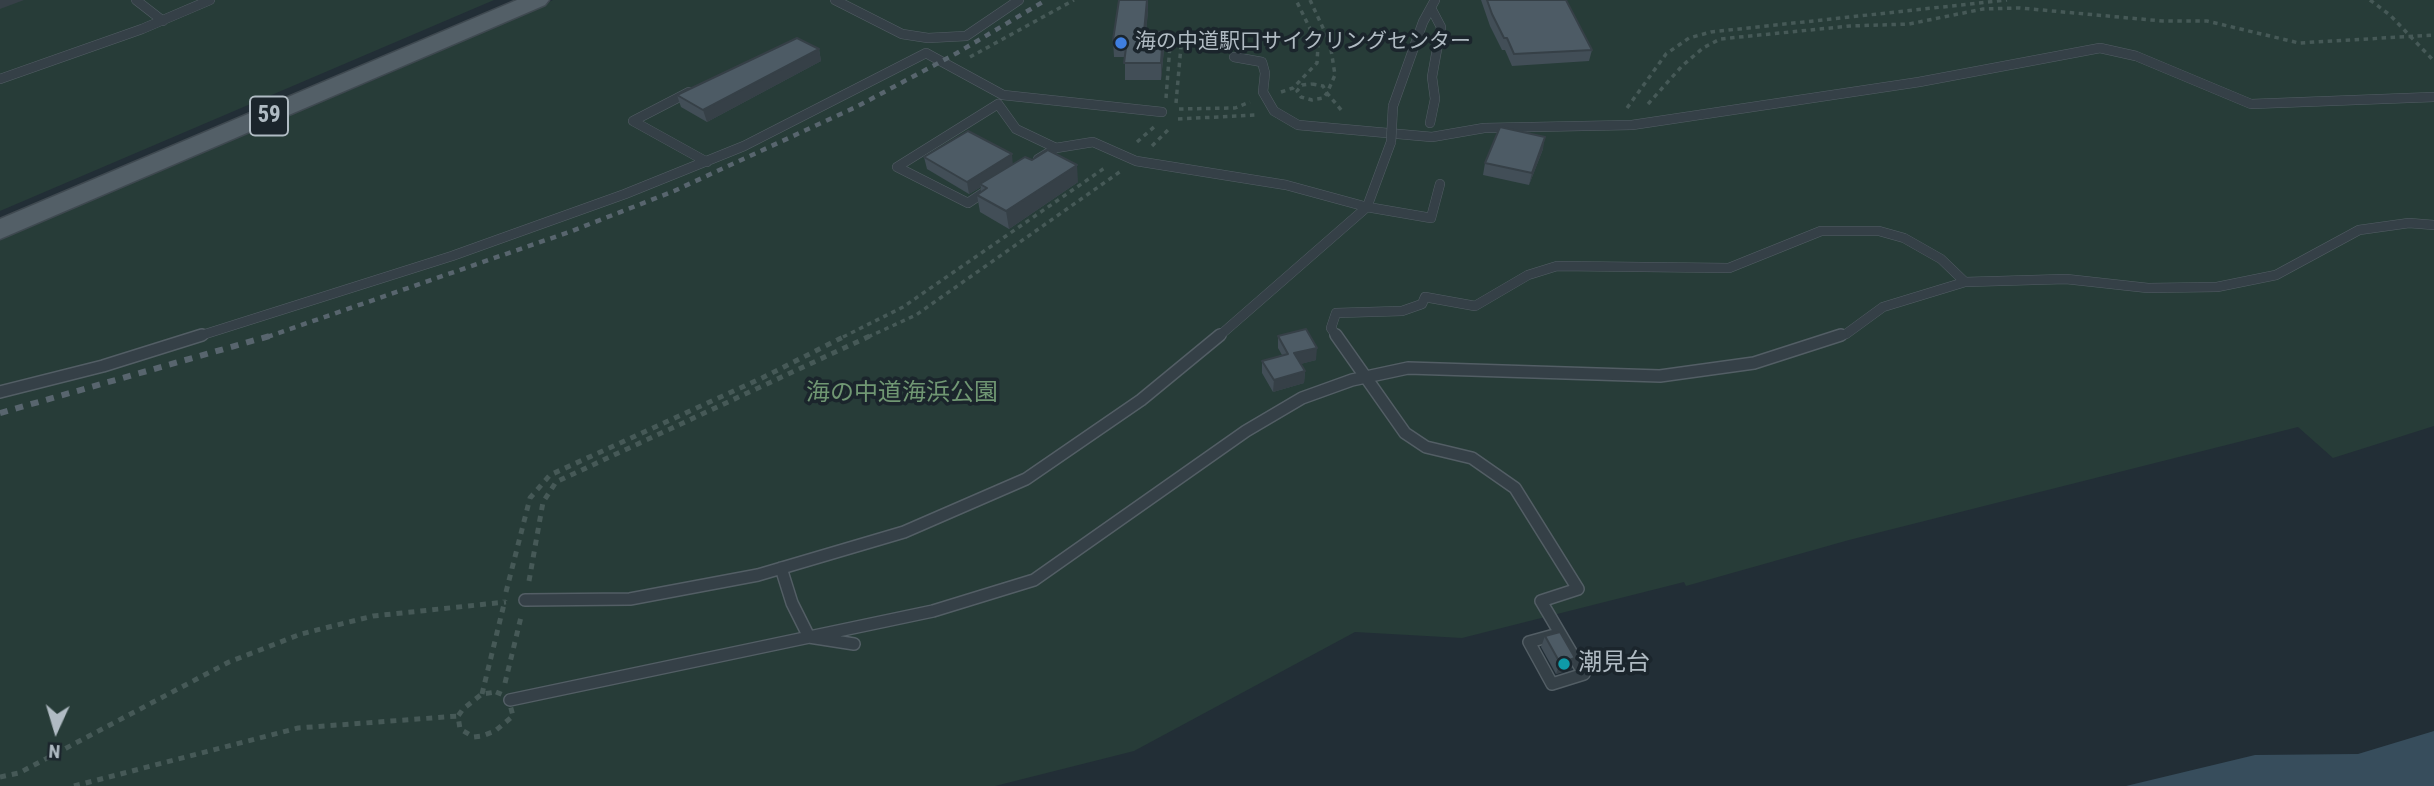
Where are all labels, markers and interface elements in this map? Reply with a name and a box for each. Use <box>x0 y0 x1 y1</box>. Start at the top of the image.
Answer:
place label: 海の中道駅口サイクリングセンター <box>1135 30 1471 56</box>
marker: 海の中道駅口サイクリングセンター <box>1113 35 1129 51</box>
road number: 59 <box>250 97 288 136</box>
park label: 海の中道海浜公園 <box>806 380 998 408</box>
place label: 潮見台 <box>1578 650 1650 678</box>
marker: 潮見台 <box>1556 656 1572 672</box>
north arrow <box>21 695 91 765</box>
text: N <box>48 740 61 763</box>

